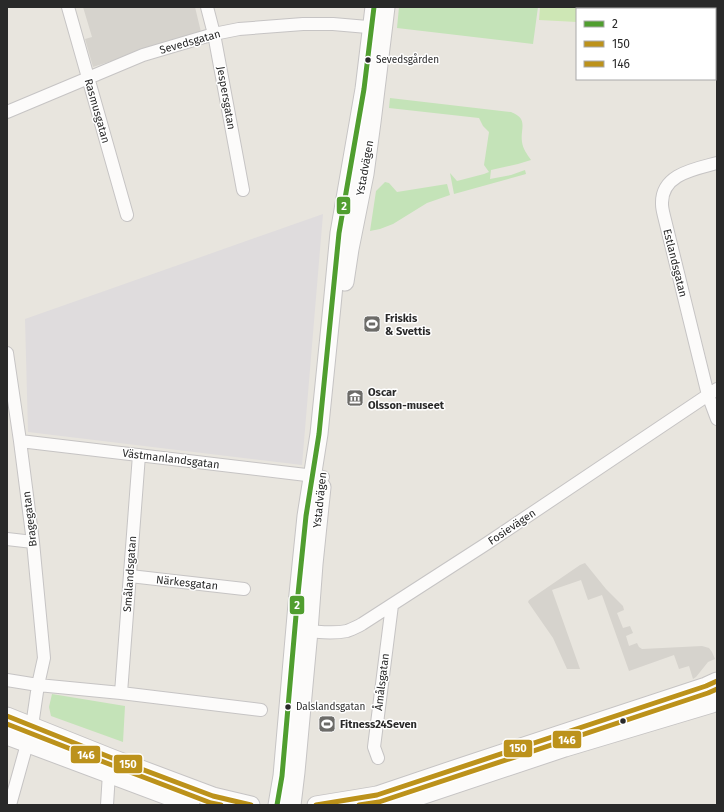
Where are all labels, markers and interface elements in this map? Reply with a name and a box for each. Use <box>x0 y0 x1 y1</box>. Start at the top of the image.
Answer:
legend <box>576 8 716 80</box>
text: 2 <box>612 17 618 31</box>
street label: Sevedsgatan <box>158 27 222 57</box>
text: 150 <box>612 37 630 51</box>
place label: Sevedsgården <box>376 53 439 66</box>
marker: Sevedsgården <box>363 55 373 65</box>
text: 146 <box>612 57 630 71</box>
street label: Jespersgatan <box>214 65 238 131</box>
street label: Rasmusgatan <box>82 77 112 145</box>
street label: Ystadvägen <box>354 139 376 197</box>
line badge: 2 <box>336 196 351 215</box>
text: 2 <box>341 200 347 213</box>
street label: Estlandsgatan <box>660 227 690 299</box>
place label: Friskis & Svettis <box>385 312 431 338</box>
sports icon: Friskis & Svettis <box>362 314 382 334</box>
place label: Oscar Olsson-museet <box>368 386 445 412</box>
museum icon: Oscar Olsson-museet <box>345 388 365 408</box>
street label: Västmanlandsgatan <box>122 447 220 471</box>
street label: Ystadvägen <box>311 471 329 529</box>
street label: Bragegatan <box>20 491 40 547</box>
street label: Fosievägen <box>486 506 538 548</box>
street label: Smålandsgatan <box>121 535 139 613</box>
street label: Närkesgatan <box>155 573 219 593</box>
line badge: 2 <box>289 595 305 615</box>
text: 2 <box>294 599 300 612</box>
street label: Åmålsgatan <box>371 652 392 711</box>
place label: Dalslandsgatan <box>296 701 365 713</box>
marker: Dalslandsgatan <box>283 702 293 712</box>
sports icon: Fitness24Seven <box>317 714 337 734</box>
unlabelled marker <box>618 716 628 726</box>
place label: Fitness24Seven <box>340 718 417 731</box>
line badge: 146 <box>552 730 582 749</box>
text: 146 <box>558 734 576 747</box>
line badge: 150 <box>503 739 533 758</box>
text: 150 <box>509 742 527 755</box>
line badge: 146 <box>70 745 101 764</box>
text: 146 <box>77 749 95 762</box>
line badge: 150 <box>113 754 143 774</box>
text: 150 <box>119 758 137 771</box>

